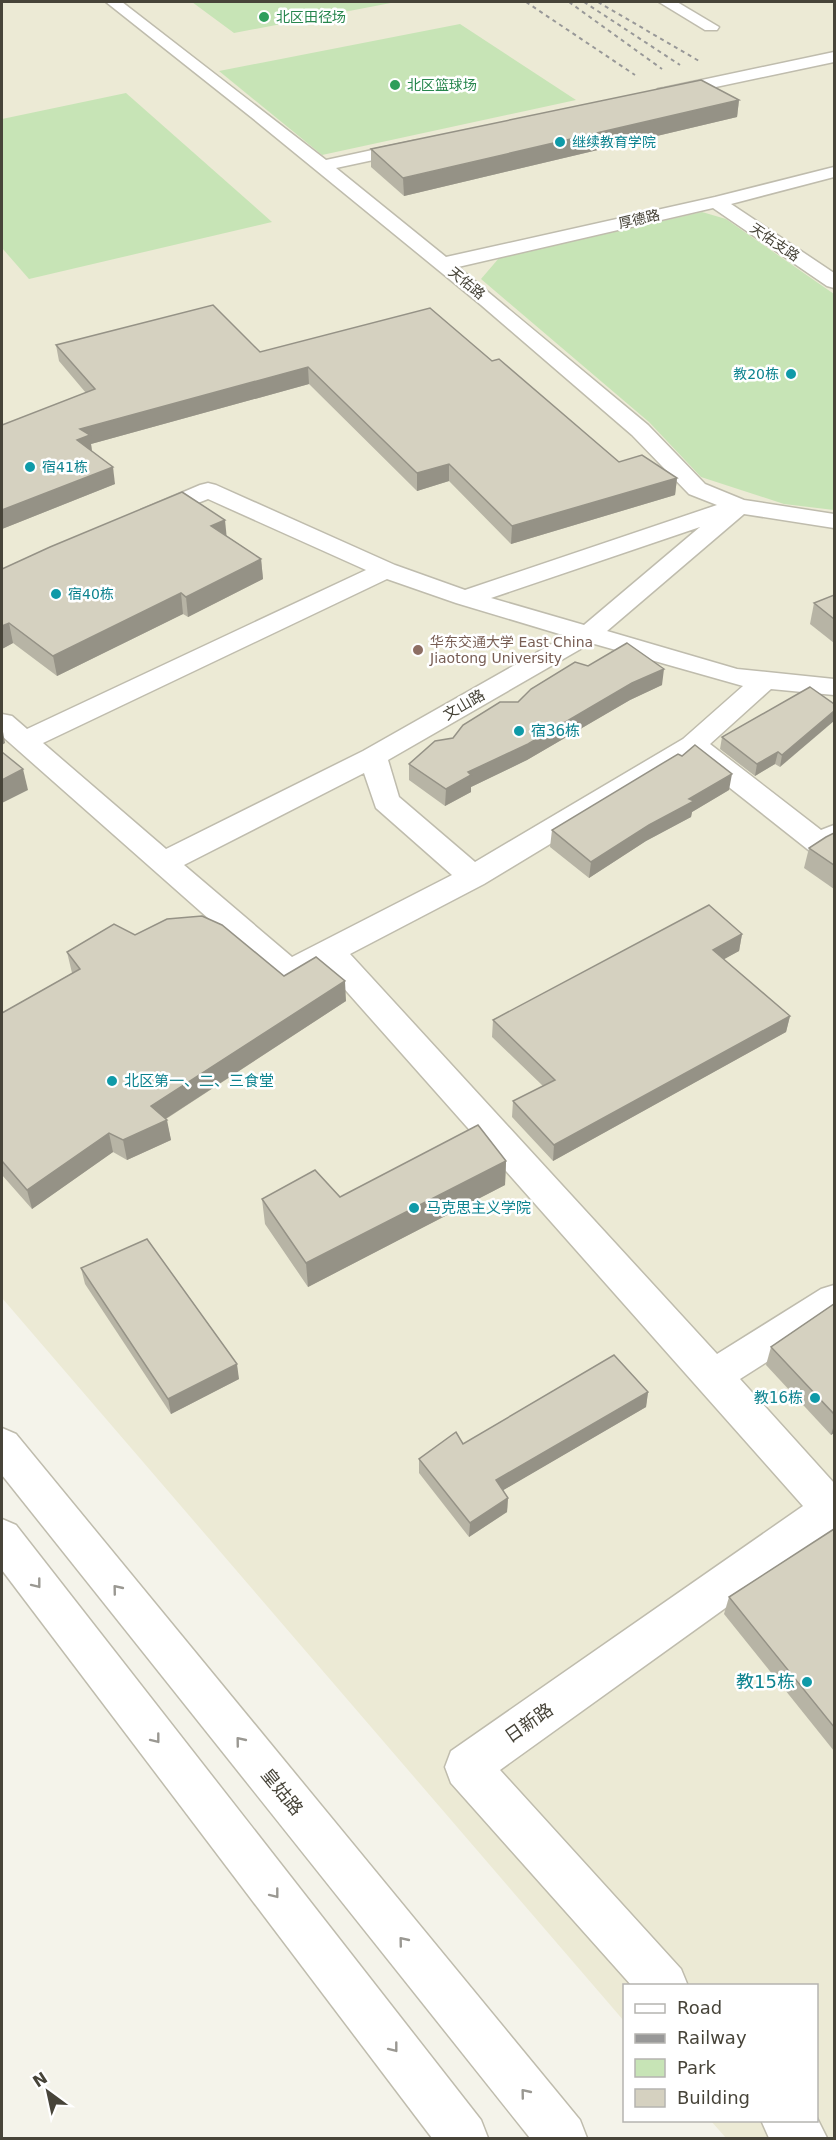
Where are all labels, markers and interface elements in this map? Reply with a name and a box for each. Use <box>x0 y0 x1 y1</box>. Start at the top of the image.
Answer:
place label: 北区田径场 <box>276 9 346 25</box>
marker: 北区田径场 <box>257 10 271 24</box>
place label: 北区篮球场 <box>407 77 477 93</box>
marker: 北区篮球场 <box>388 78 402 92</box>
place label: 继续教育学院 <box>572 134 656 150</box>
marker: 继续教育学院 <box>553 135 567 149</box>
street label: 厚德路 <box>617 206 661 232</box>
street label: 天佑支路 <box>747 220 803 264</box>
street label: 天佑路 <box>446 264 488 302</box>
place label: 教20栋 <box>733 366 779 382</box>
marker: 教20栋 <box>784 367 798 381</box>
place label: 宿41栋 <box>42 459 88 475</box>
marker: 宿41栋 <box>23 460 37 474</box>
place label: 宿40栋 <box>68 586 114 602</box>
marker: 宿40栋 <box>49 587 63 601</box>
place label: 华东交通大学 East China Jiaotong University <box>429 634 593 666</box>
marker: 华东交通大学 East China Jiaotong University <box>411 643 425 657</box>
street label: 文山路 <box>440 686 488 724</box>
place label: 宿36栋 <box>531 722 580 740</box>
marker: 宿36栋 <box>512 724 526 738</box>
place label: 北区第一、二、三食堂 <box>124 1072 274 1090</box>
marker: 北区第一、二、三食堂 <box>105 1074 119 1088</box>
place label: 马克思主义学院 <box>426 1199 531 1217</box>
marker: 马克思主义学院 <box>407 1201 421 1215</box>
place label: 教16栋 <box>754 1389 803 1407</box>
marker: 教16栋 <box>808 1391 822 1405</box>
one-way arrow <box>30 1578 41 1589</box>
one-way arrow <box>114 1585 125 1596</box>
place label: 教15栋 <box>736 1671 795 1692</box>
marker: 教15栋 <box>800 1675 814 1689</box>
street label: 日新路 <box>501 1699 557 1747</box>
one-way arrow <box>149 1732 160 1743</box>
one-way arrow <box>237 1737 248 1748</box>
street label: 皇姑路 <box>257 1764 308 1819</box>
one-way arrow <box>267 1887 278 1898</box>
one-way arrow <box>399 1937 410 1948</box>
legend <box>623 1984 818 2122</box>
text: Road <box>677 1997 722 2018</box>
text: Railway <box>677 2027 747 2048</box>
one-way arrow <box>386 2042 397 2053</box>
text: Park <box>677 2057 716 2078</box>
north arrow <box>18 2062 78 2122</box>
text: N <box>29 2068 51 2091</box>
text: Building <box>677 2087 750 2108</box>
one-way arrow <box>522 2089 533 2100</box>

